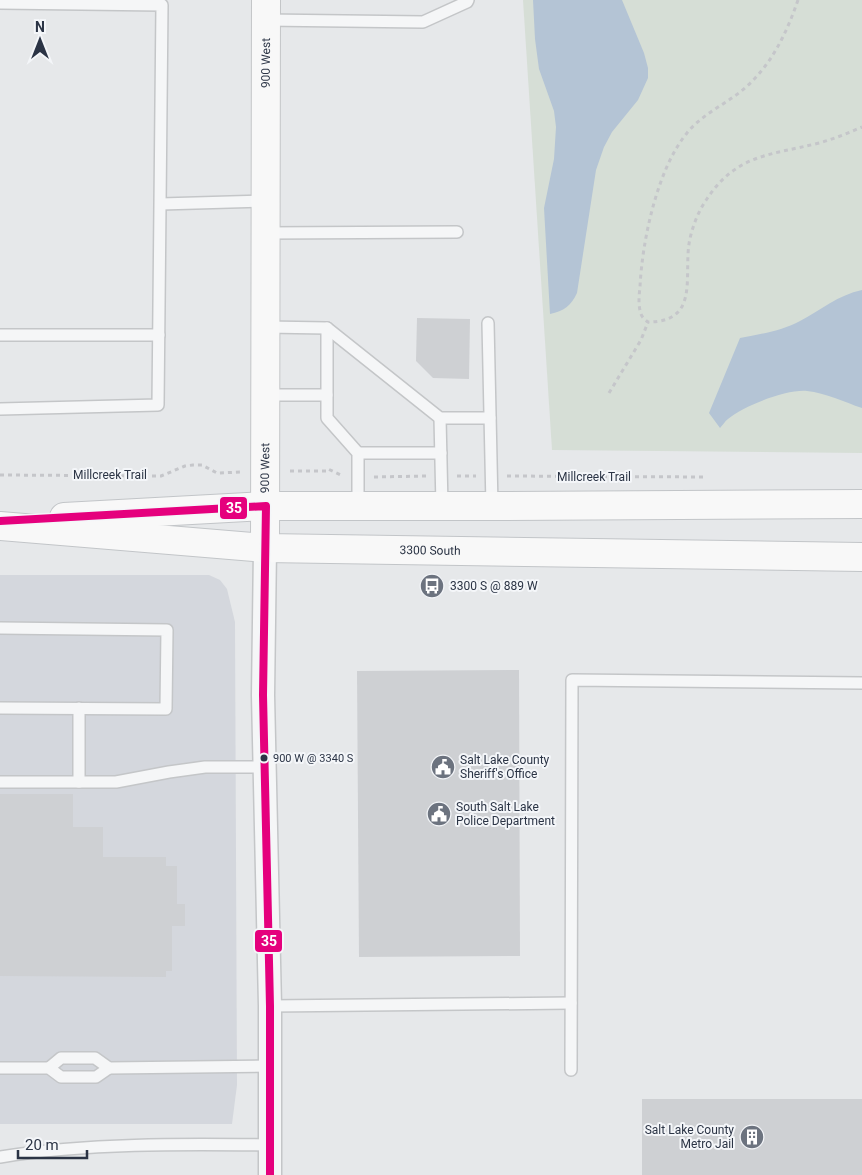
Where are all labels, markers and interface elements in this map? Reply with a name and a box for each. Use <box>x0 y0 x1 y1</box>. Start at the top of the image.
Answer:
north arrow <box>15 15 65 65</box>
text: N <box>35 19 45 35</box>
street label: 900 West <box>259 38 273 88</box>
street label: 900 West <box>258 443 272 493</box>
street label: Millcreek Trail <box>73 468 147 482</box>
street label: Millcreek Trail <box>557 470 631 484</box>
line badge: 35 <box>219 496 248 520</box>
text: 35 <box>226 500 242 516</box>
street label: 3300 South <box>399 543 461 558</box>
bus stop icon: 3300 S @ 889 W <box>419 573 445 599</box>
place label: 3300 S @ 889 W <box>450 579 538 593</box>
place label: 900 W @ 3340 S <box>273 752 354 765</box>
marker: 900 W @ 3340 S <box>259 753 269 763</box>
place label: Salt Lake County Sheriff's Office <box>460 753 550 781</box>
public building icon: Salt Lake County Sheriff's Office <box>430 754 456 780</box>
place label: South Salt Lake Police Department <box>456 800 555 828</box>
public building icon: South Salt Lake Police Department <box>426 801 452 827</box>
line badge: 35 <box>254 929 283 953</box>
text: 35 <box>261 933 277 949</box>
place label: Salt Lake County Metro Jail <box>645 1123 734 1151</box>
building icon: Salt Lake County Metro Jail <box>739 1124 765 1150</box>
scale bar <box>18 1128 86 1160</box>
text: 20 m <box>25 1136 59 1154</box>

